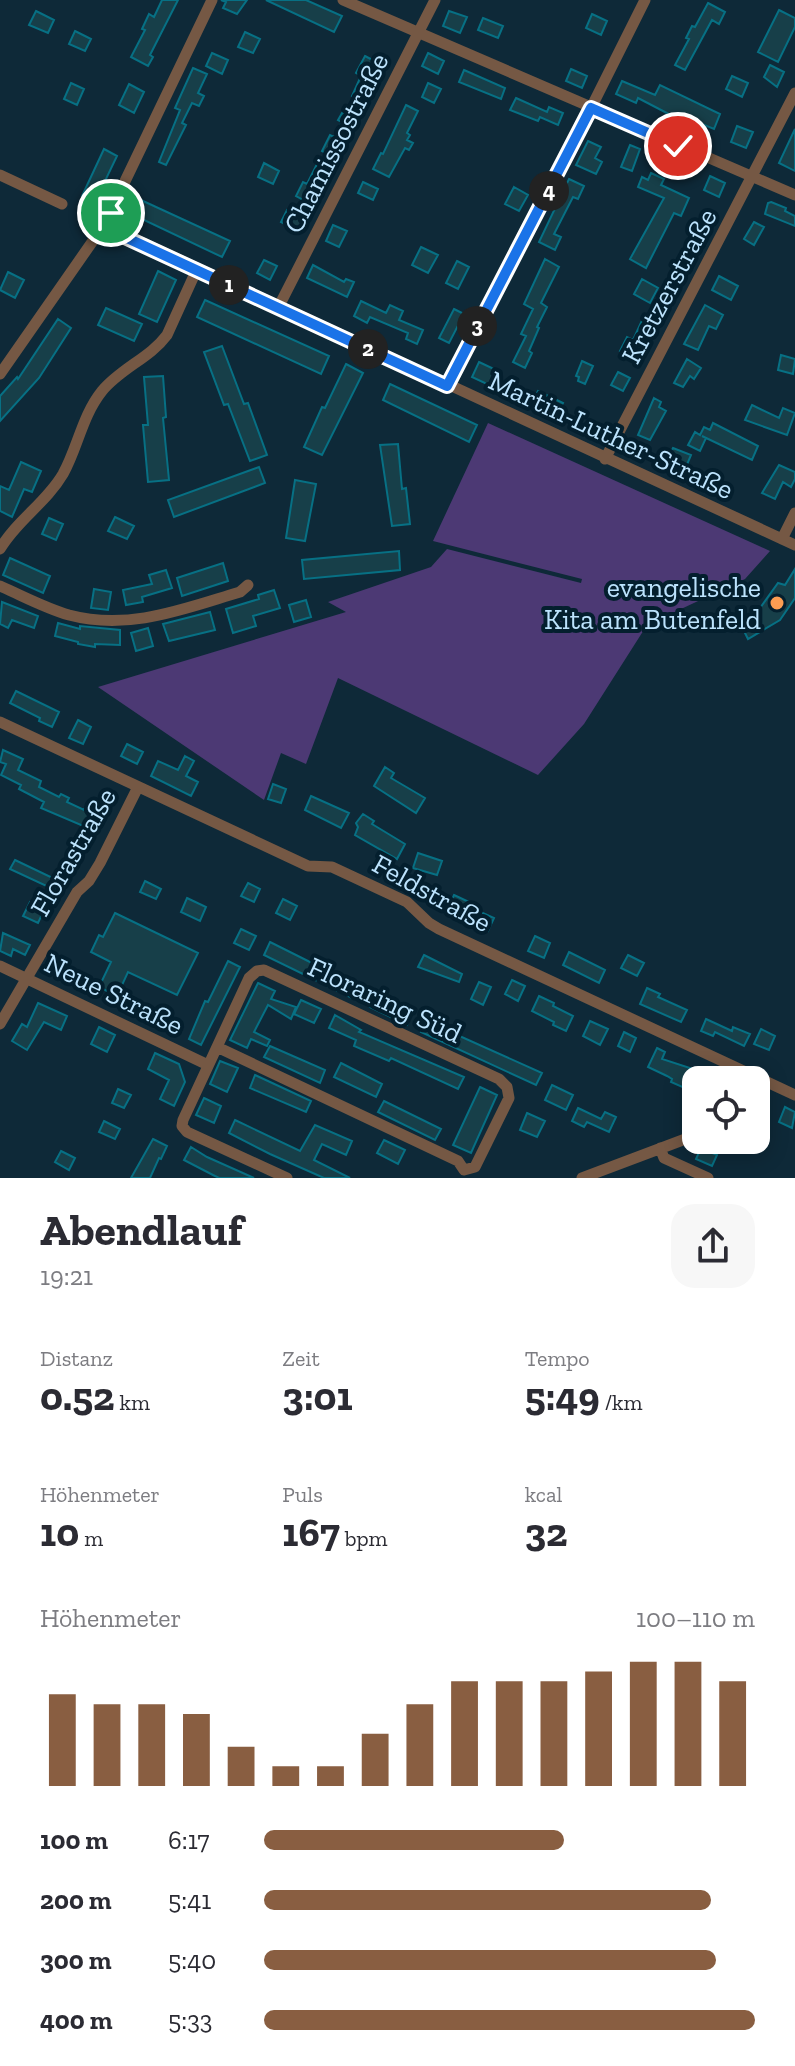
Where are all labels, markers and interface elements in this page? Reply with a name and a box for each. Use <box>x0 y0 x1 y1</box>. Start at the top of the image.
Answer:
street label: Chamissostraße <box>276 48 396 238</box>
pin <box>644 112 712 180</box>
icon: check <box>656 124 700 168</box>
pin: 4 <box>529 171 569 211</box>
text: 4 <box>543 177 555 204</box>
pin <box>77 179 145 247</box>
icon: arrive <box>89 191 133 235</box>
street label: Kretzerstraße <box>614 203 724 369</box>
pin: 1 <box>209 265 249 305</box>
text: 1 <box>225 271 233 298</box>
pin: 3 <box>457 306 497 346</box>
text: 3 <box>471 312 483 339</box>
pin: 2 <box>348 329 388 369</box>
text: 2 <box>362 335 374 362</box>
street label: Martin-Luther-Straße <box>483 364 739 506</box>
place label: evangelische Kita am Butenfeld <box>544 571 761 636</box>
marker: evangelische Kita am Butenfeld <box>768 594 786 612</box>
street label: Florastraße <box>23 782 123 922</box>
street label: Feldstraße <box>367 847 497 939</box>
street label: Neue Straße <box>39 946 189 1042</box>
street label: Floraring Süd <box>303 950 467 1050</box>
map controls <box>682 1066 770 1154</box>
button: locate <box>682 1066 770 1154</box>
text: Abendlauf <box>40 1203 243 1256</box>
button: share <box>671 1204 755 1288</box>
text: 19:21 <box>40 1260 93 1292</box>
text: Distanz <box>40 1345 113 1372</box>
text: Zeit <box>282 1345 320 1372</box>
text: Tempo <box>525 1345 590 1372</box>
text: 0.52 <box>40 1372 115 1420</box>
text: 3:01 <box>282 1372 353 1420</box>
text: 5:49 <box>525 1372 600 1420</box>
text: km <box>115 1389 150 1416</box>
text: /km <box>600 1389 643 1416</box>
text: Höhenmeter <box>40 1481 160 1508</box>
text: Puls <box>282 1481 323 1508</box>
text: kcal <box>525 1481 562 1508</box>
text: 10 <box>40 1508 79 1556</box>
text: 167 <box>282 1508 340 1556</box>
text: 32 <box>525 1508 567 1556</box>
text: m <box>79 1525 103 1552</box>
text: bpm <box>340 1525 388 1552</box>
text: Höhenmeter <box>40 1602 182 1634</box>
text: 100–110 m <box>636 1602 755 1634</box>
text: 100 m <box>40 1824 108 1856</box>
text: 6:17 <box>168 1824 209 1856</box>
text: 200 m <box>40 1884 112 1916</box>
text: 5:41 <box>168 1884 211 1916</box>
text: 300 m <box>40 1944 111 1976</box>
text: 5:40 <box>168 1944 216 1976</box>
text: 400 m <box>40 2004 112 2036</box>
text: 5:33 <box>168 2004 213 2036</box>

